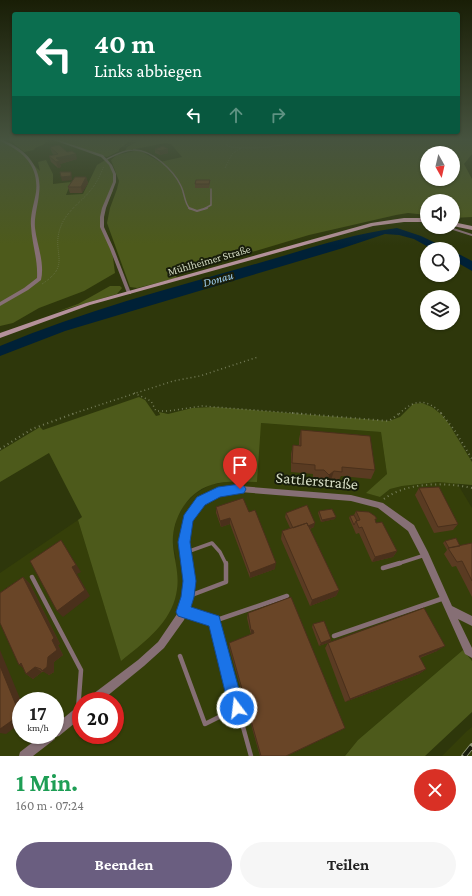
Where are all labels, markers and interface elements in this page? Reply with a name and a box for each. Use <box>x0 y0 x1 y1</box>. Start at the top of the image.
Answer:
icon: left <box>28 28 80 80</box>
text: 40 m <box>94 28 155 59</box>
text: Links abbiegen <box>94 61 202 81</box>
icon: left <box>183 104 205 126</box>
icon: ahead <box>225 104 247 126</box>
icon: right <box>267 104 289 126</box>
north arrow <box>420 146 460 186</box>
map controls <box>420 146 460 330</box>
button: sound <box>420 194 460 234</box>
street label: Mühlheimer Straße <box>166 242 252 278</box>
button: search <box>420 242 460 282</box>
water label: Donau <box>201 268 235 290</box>
button: layers <box>420 290 460 330</box>
pin <box>223 448 257 489</box>
icon: arrive <box>229 454 251 476</box>
street label: Sattlerstraße <box>275 468 359 493</box>
position arrow <box>216 687 258 729</box>
speed limit sign: 20 <box>72 692 124 744</box>
text: 17 <box>29 702 47 724</box>
text: km/h <box>27 722 49 733</box>
text: 1 Min. <box>16 769 78 796</box>
button: close <box>414 769 456 811</box>
text: 160 m · 07:24 <box>16 798 84 813</box>
button: Beenden <box>16 842 232 888</box>
button: Teilen <box>240 842 456 888</box>

